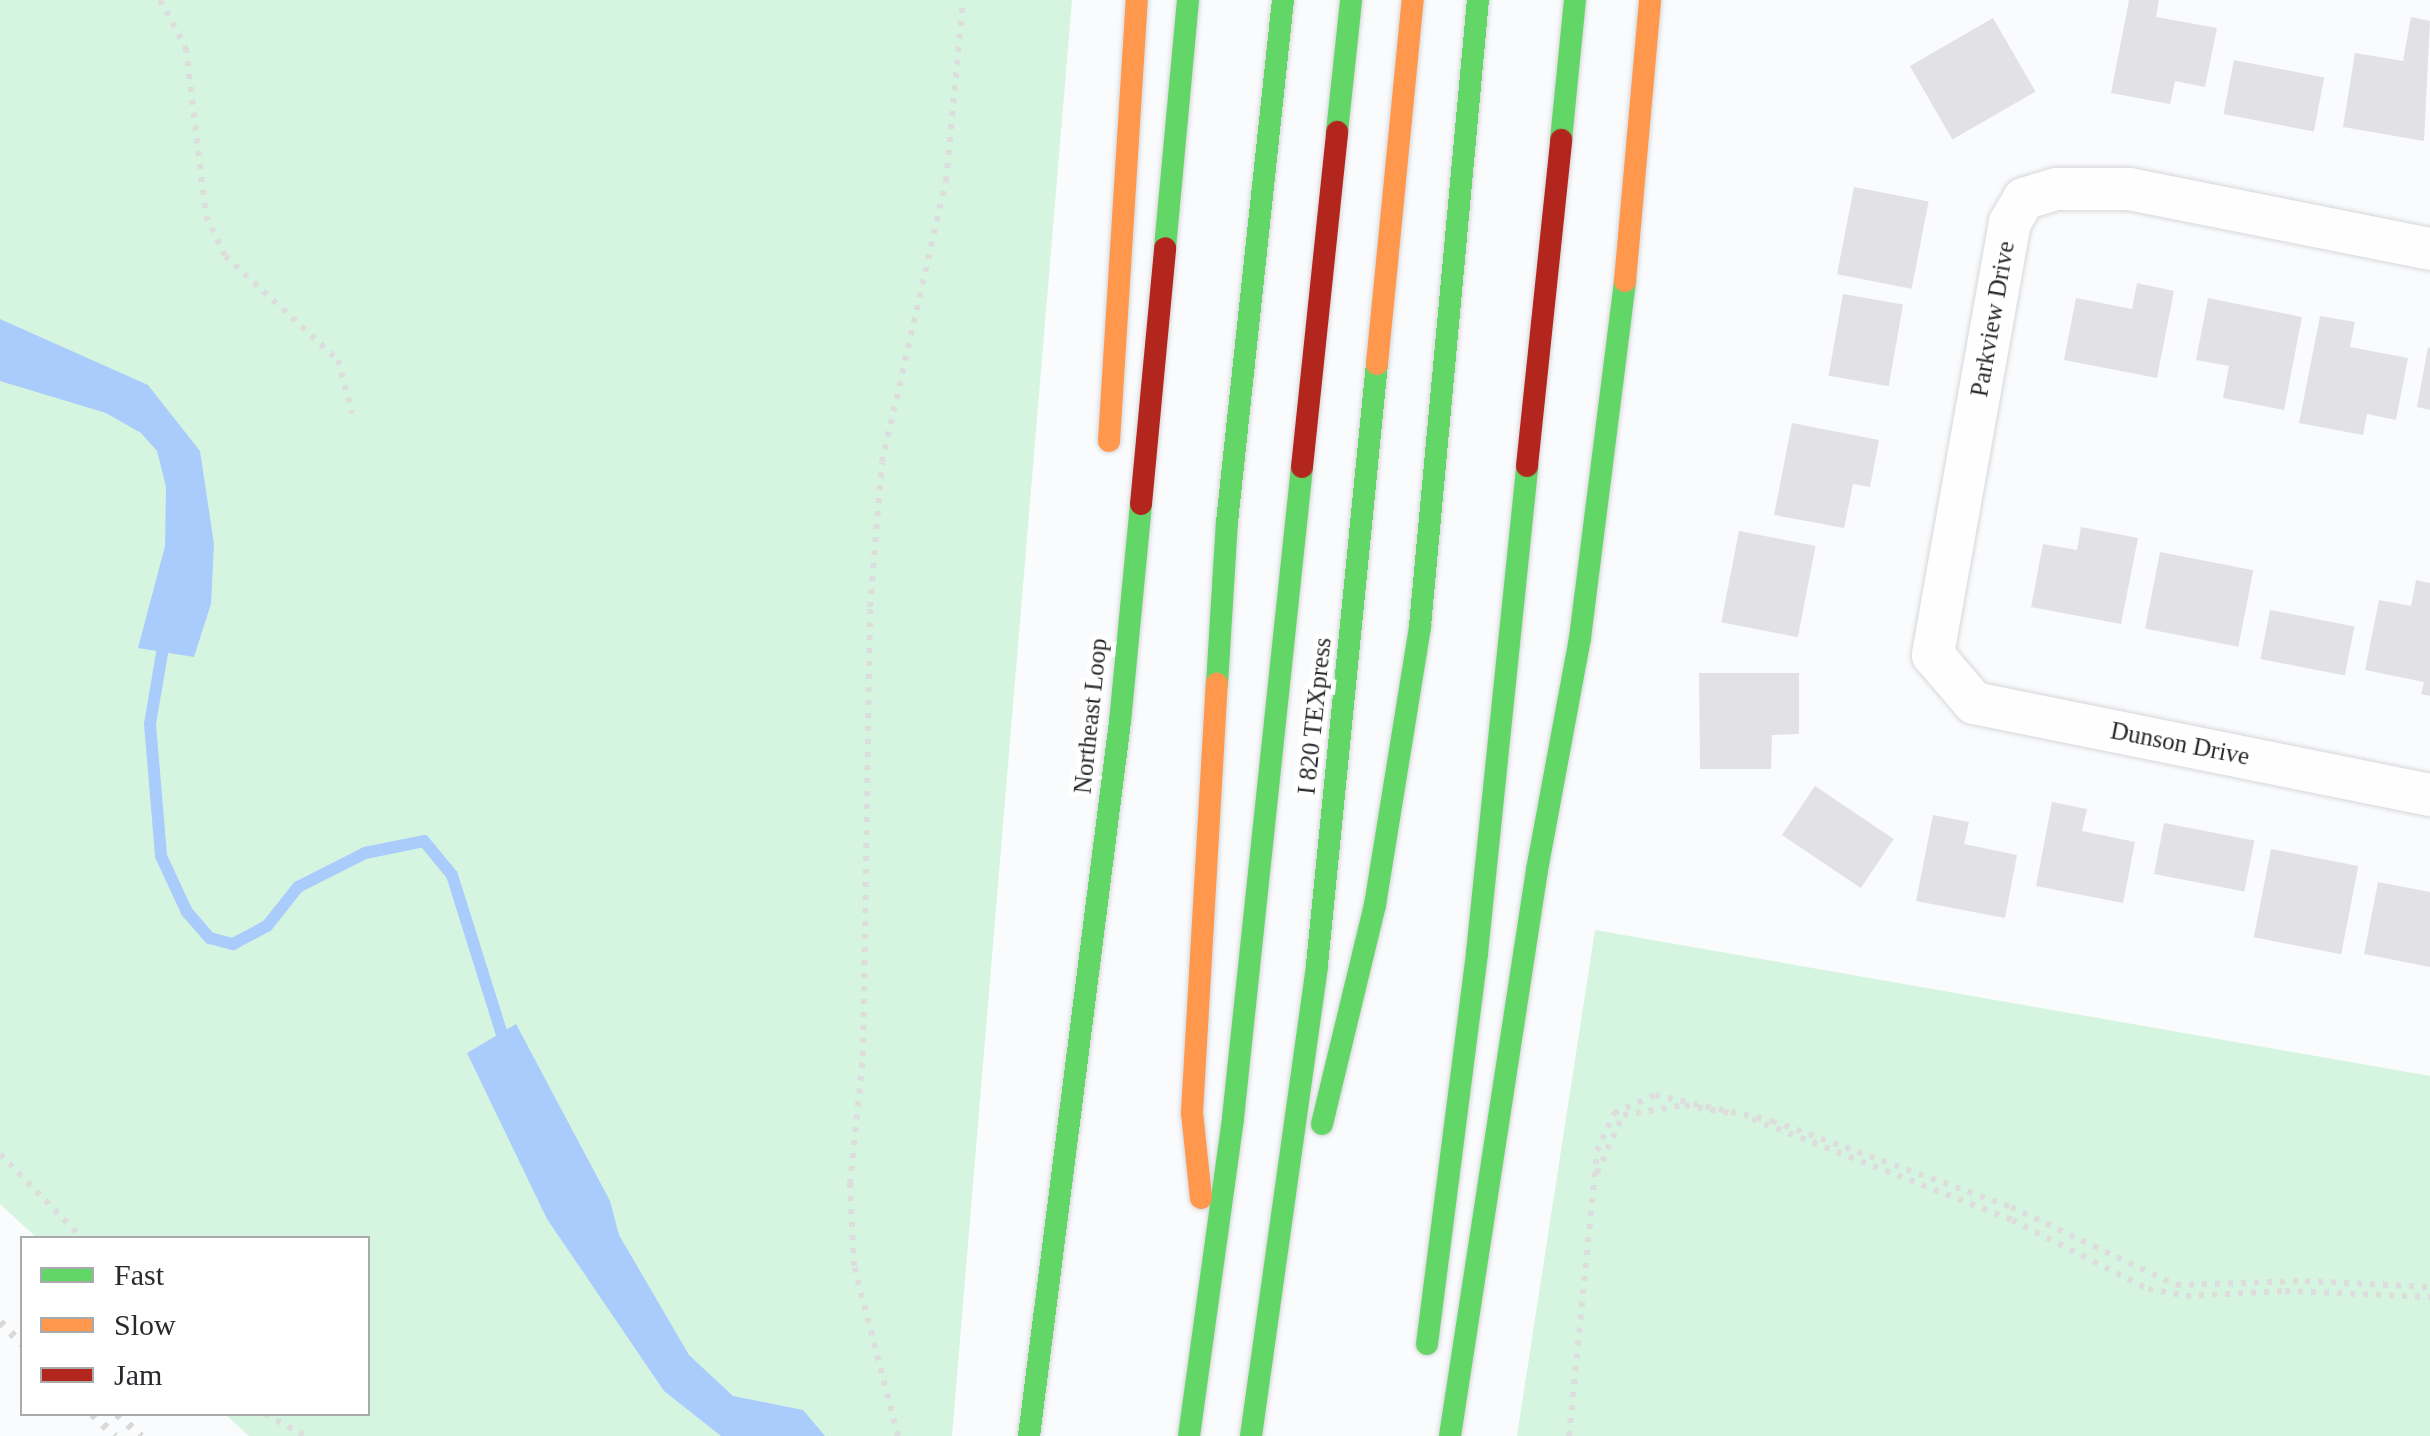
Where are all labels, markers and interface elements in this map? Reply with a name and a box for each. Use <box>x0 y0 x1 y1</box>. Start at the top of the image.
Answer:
street label: Parkview Drive <box>1965 239 2021 399</box>
street label: I 820 TEXpress <box>1292 636 1338 796</box>
street label: Northeast Loop <box>1068 637 1114 795</box>
street label: Dunson Drive <box>2108 716 2252 772</box>
legend <box>20 1236 370 1416</box>
text: Fast <box>114 1258 164 1291</box>
text: Slow <box>114 1308 176 1341</box>
text: Jam <box>114 1358 162 1391</box>

